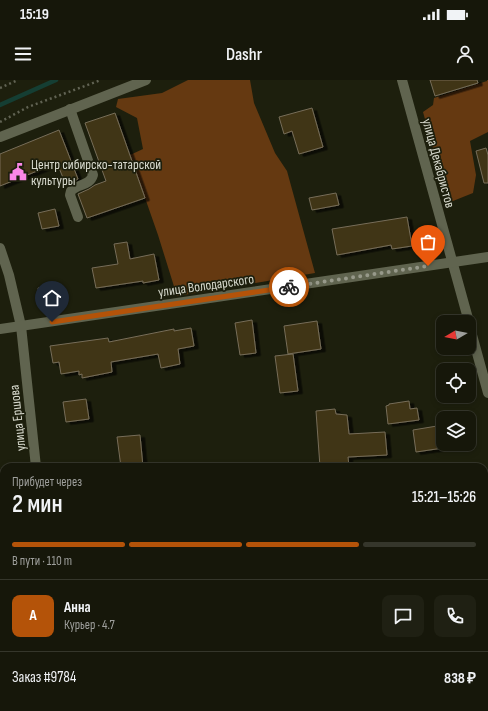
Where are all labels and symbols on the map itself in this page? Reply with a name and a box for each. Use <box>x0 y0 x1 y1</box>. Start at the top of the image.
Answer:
street label: улица Декабристов <box>418 117 459 210</box>
place label: Центр сибирско-татарской культуры <box>31 156 161 189</box>
public building icon: Центр сибирско-татарской культуры <box>8 162 28 182</box>
pin <box>411 225 445 266</box>
courier <box>269 267 309 307</box>
street label: улица Володарского <box>157 270 255 301</box>
pin <box>35 281 69 322</box>
north arrow <box>436 315 476 355</box>
street label: улица Ершова <box>6 384 29 452</box>

